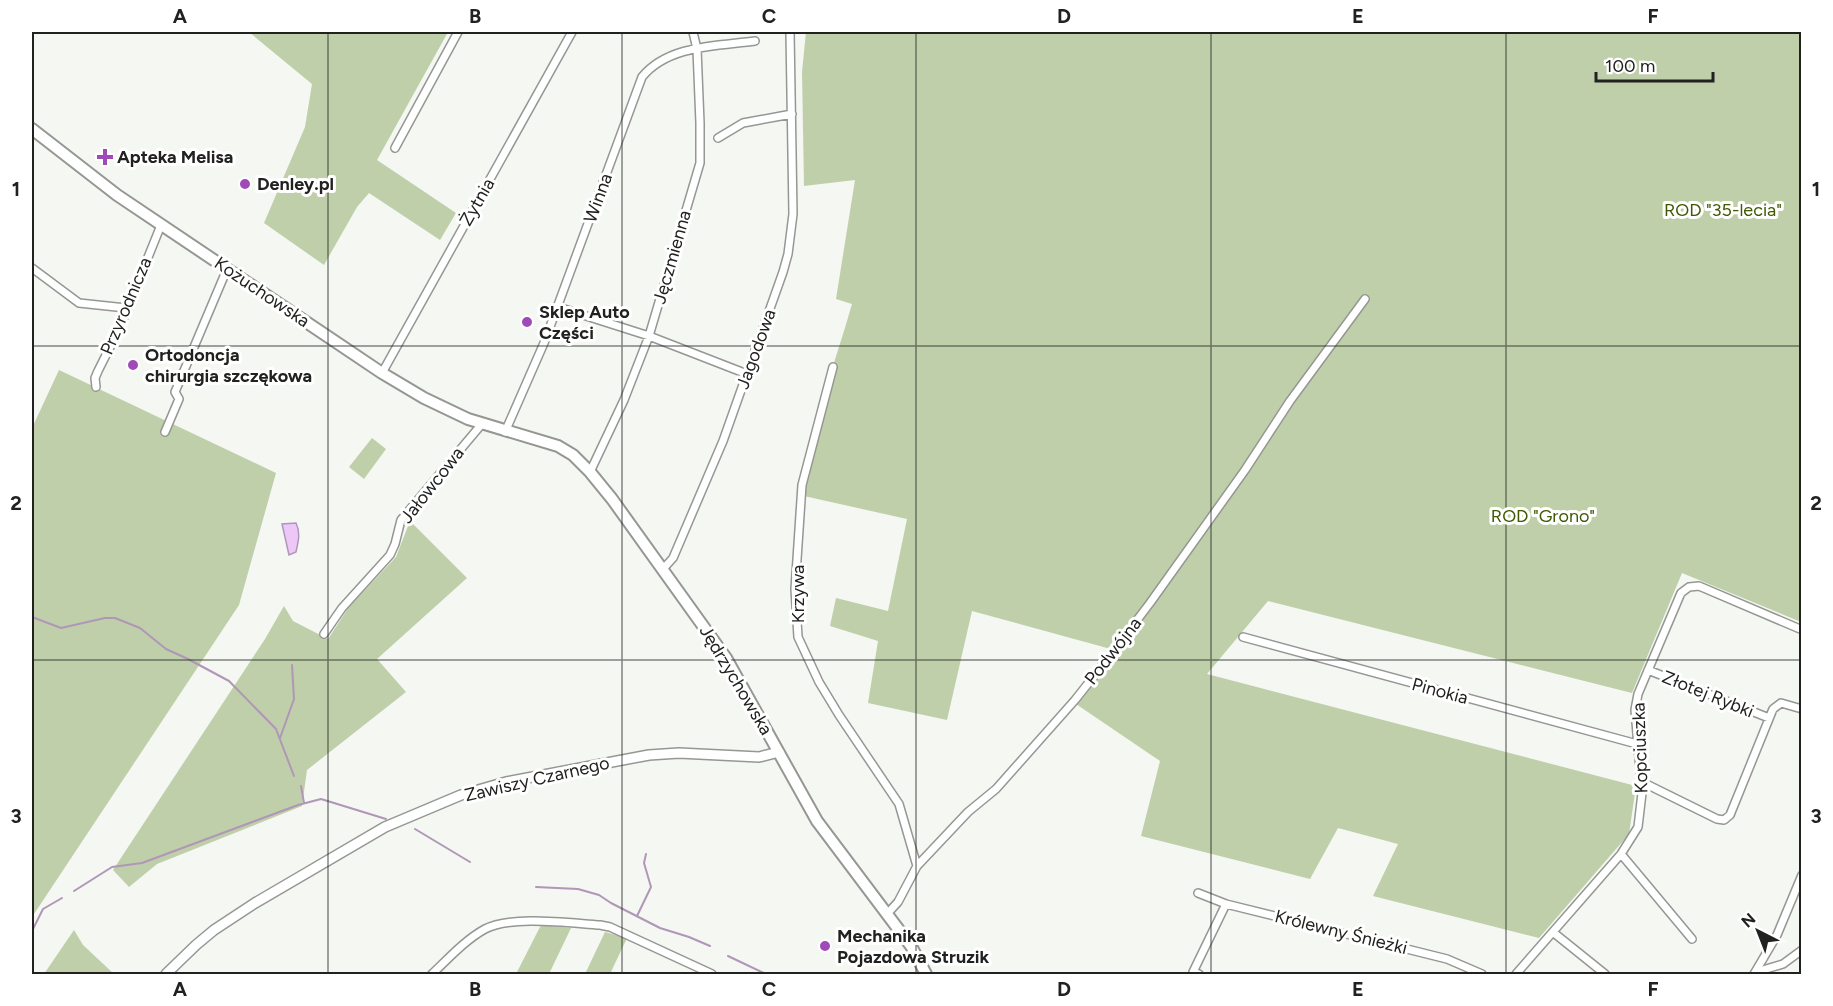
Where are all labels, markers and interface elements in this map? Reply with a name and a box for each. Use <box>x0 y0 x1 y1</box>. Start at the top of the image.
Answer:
text: A <box>173 4 188 28</box>
text: B <box>469 4 481 28</box>
text: C <box>762 4 776 28</box>
text: D <box>1057 4 1071 28</box>
text: E <box>1352 4 1364 28</box>
text: F <box>1647 4 1659 28</box>
scale bar <box>1596 45 1713 83</box>
text: 100 m <box>1605 55 1655 77</box>
place label: Apteka Melisa <box>117 146 233 168</box>
marker: Apteka Melisa <box>98 150 112 164</box>
street label: Winna <box>579 170 617 226</box>
place label: Denley.pl <box>257 173 334 195</box>
street label: Żytnia <box>455 174 499 230</box>
text: 1 <box>12 177 20 201</box>
marker: Denley.pl <box>238 177 252 191</box>
text: 1 <box>1812 177 1820 201</box>
park label: ROD "35-lecia" <box>1664 199 1782 221</box>
street label: Jęczmienna <box>648 208 696 306</box>
street label: Kożuchowska <box>210 252 314 332</box>
street label: Przyrodnicza <box>96 254 156 358</box>
place label: Sklep Auto Części <box>539 301 630 344</box>
street label: Jagodowa <box>731 306 781 392</box>
marker: Sklep Auto Części <box>520 315 534 329</box>
place label: Ortodoncja chirurgia szczękowa <box>145 344 312 387</box>
marker: Ortodoncja chirurgia szczękowa <box>126 358 140 372</box>
street label: Jałowcowa <box>395 443 469 527</box>
text: 2 <box>10 491 22 515</box>
text: 2 <box>1810 491 1822 515</box>
park label: ROD "Grono" <box>1491 505 1595 527</box>
street label: Krzywa <box>787 565 809 623</box>
street label: Podwójna <box>1080 613 1146 689</box>
street label: Jędrzychowska <box>695 621 777 739</box>
street label: Złotej Rybki <box>1659 666 1757 722</box>
street label: Pinokia <box>1410 673 1470 709</box>
street label: Kopciuszka <box>1627 702 1653 794</box>
street label: Zawiszy Czarnego <box>462 752 612 806</box>
text: 3 <box>10 804 22 828</box>
text: 3 <box>1810 804 1822 828</box>
north arrow <box>1728 901 1788 961</box>
street label: Królewny Śnieżki <box>1272 905 1410 959</box>
text: N <box>1737 909 1759 931</box>
place label: Mechanika Pojazdowa Struzik <box>837 925 989 968</box>
marker: Mechanika Pojazdowa Struzik <box>818 939 832 953</box>
text: A <box>173 977 188 1001</box>
text: B <box>469 977 481 1001</box>
text: C <box>762 977 776 1001</box>
text: D <box>1057 977 1071 1001</box>
text: E <box>1352 977 1364 1001</box>
text: F <box>1647 977 1659 1001</box>

